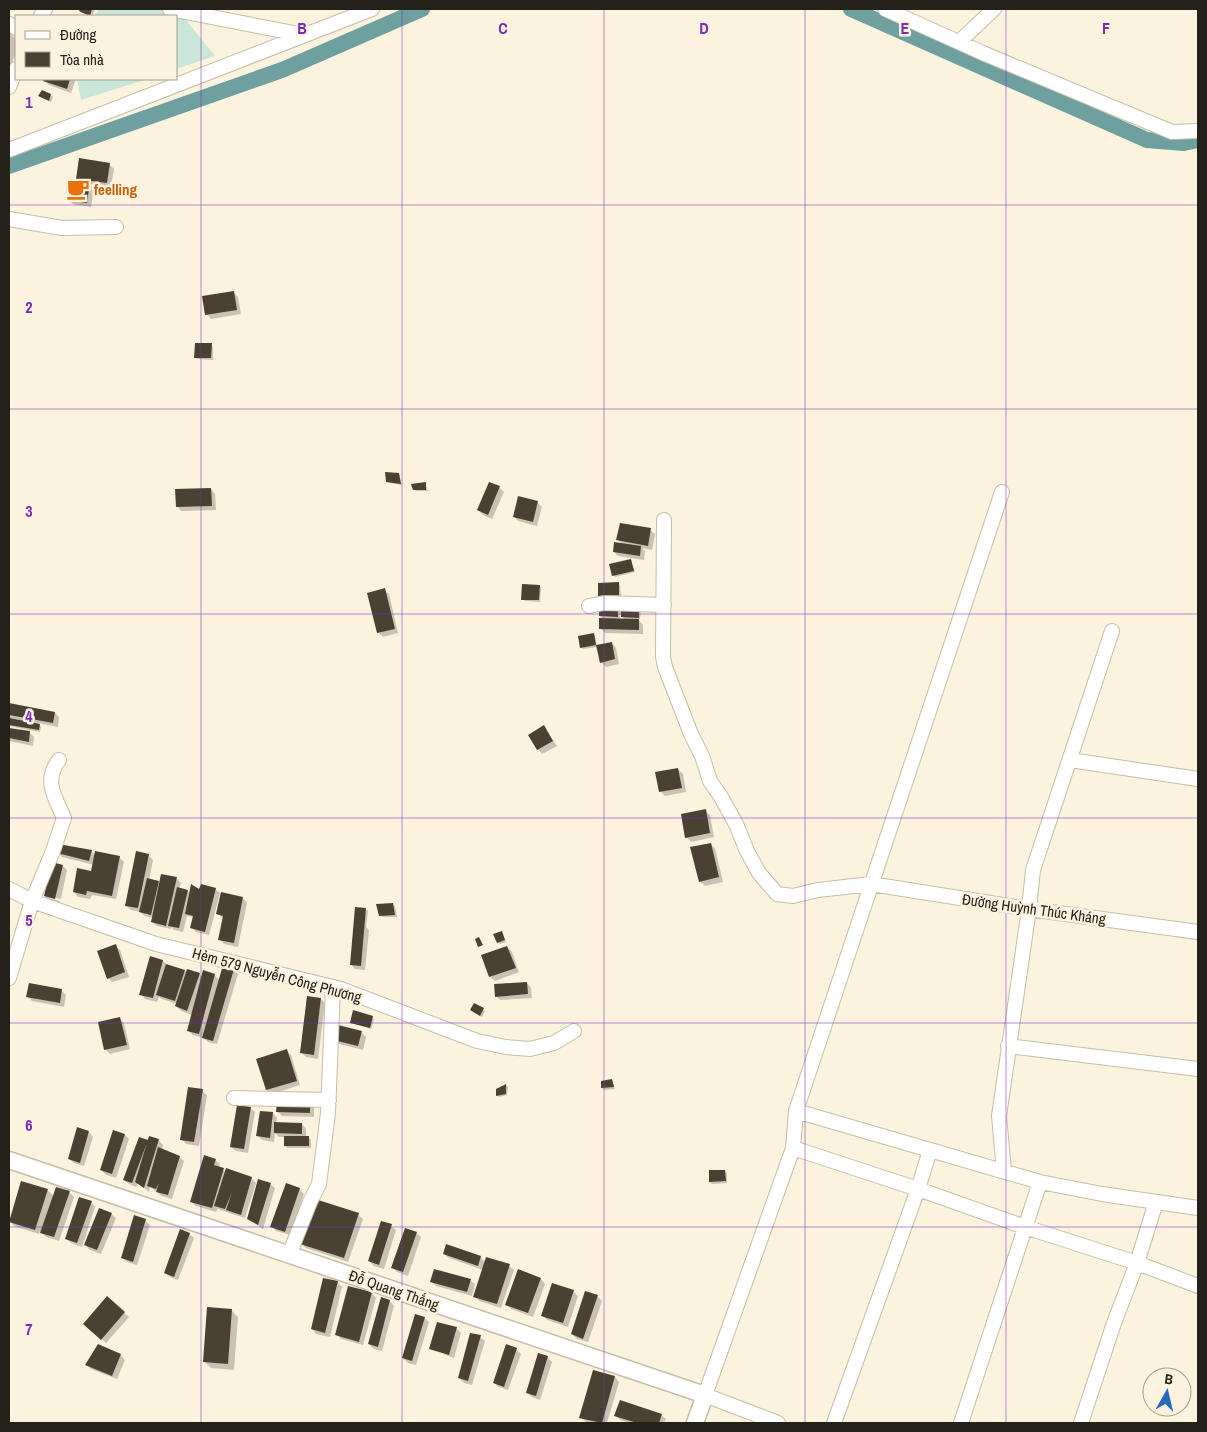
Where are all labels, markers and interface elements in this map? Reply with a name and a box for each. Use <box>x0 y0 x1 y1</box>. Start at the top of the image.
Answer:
legend <box>15 15 178 80</box>
text: B <box>297 17 307 39</box>
text: C <box>498 17 508 39</box>
text: D <box>699 17 709 39</box>
text: E <box>901 17 910 39</box>
text: F <box>1102 17 1110 39</box>
text: Đường <box>60 24 96 45</box>
text: Tòa nhà <box>60 49 104 70</box>
text: 1 <box>25 91 33 113</box>
cafe icon: feelling <box>65 176 91 202</box>
place label: feelling <box>94 179 138 200</box>
text: 2 <box>25 296 33 318</box>
text: 3 <box>25 500 33 522</box>
text: 4 <box>25 705 33 727</box>
street label: Đường Huỳnh Thúc Kháng <box>961 889 1107 929</box>
text: 5 <box>25 909 33 931</box>
street label: Hẻm 579 Nguyễn Công Phương <box>190 942 364 1008</box>
text: 6 <box>25 1114 33 1136</box>
street label: Đỗ Quang Thắng <box>346 1265 442 1315</box>
text: 7 <box>25 1318 33 1340</box>
north arrow <box>1142 1367 1192 1417</box>
text: B <box>1163 1370 1174 1389</box>

